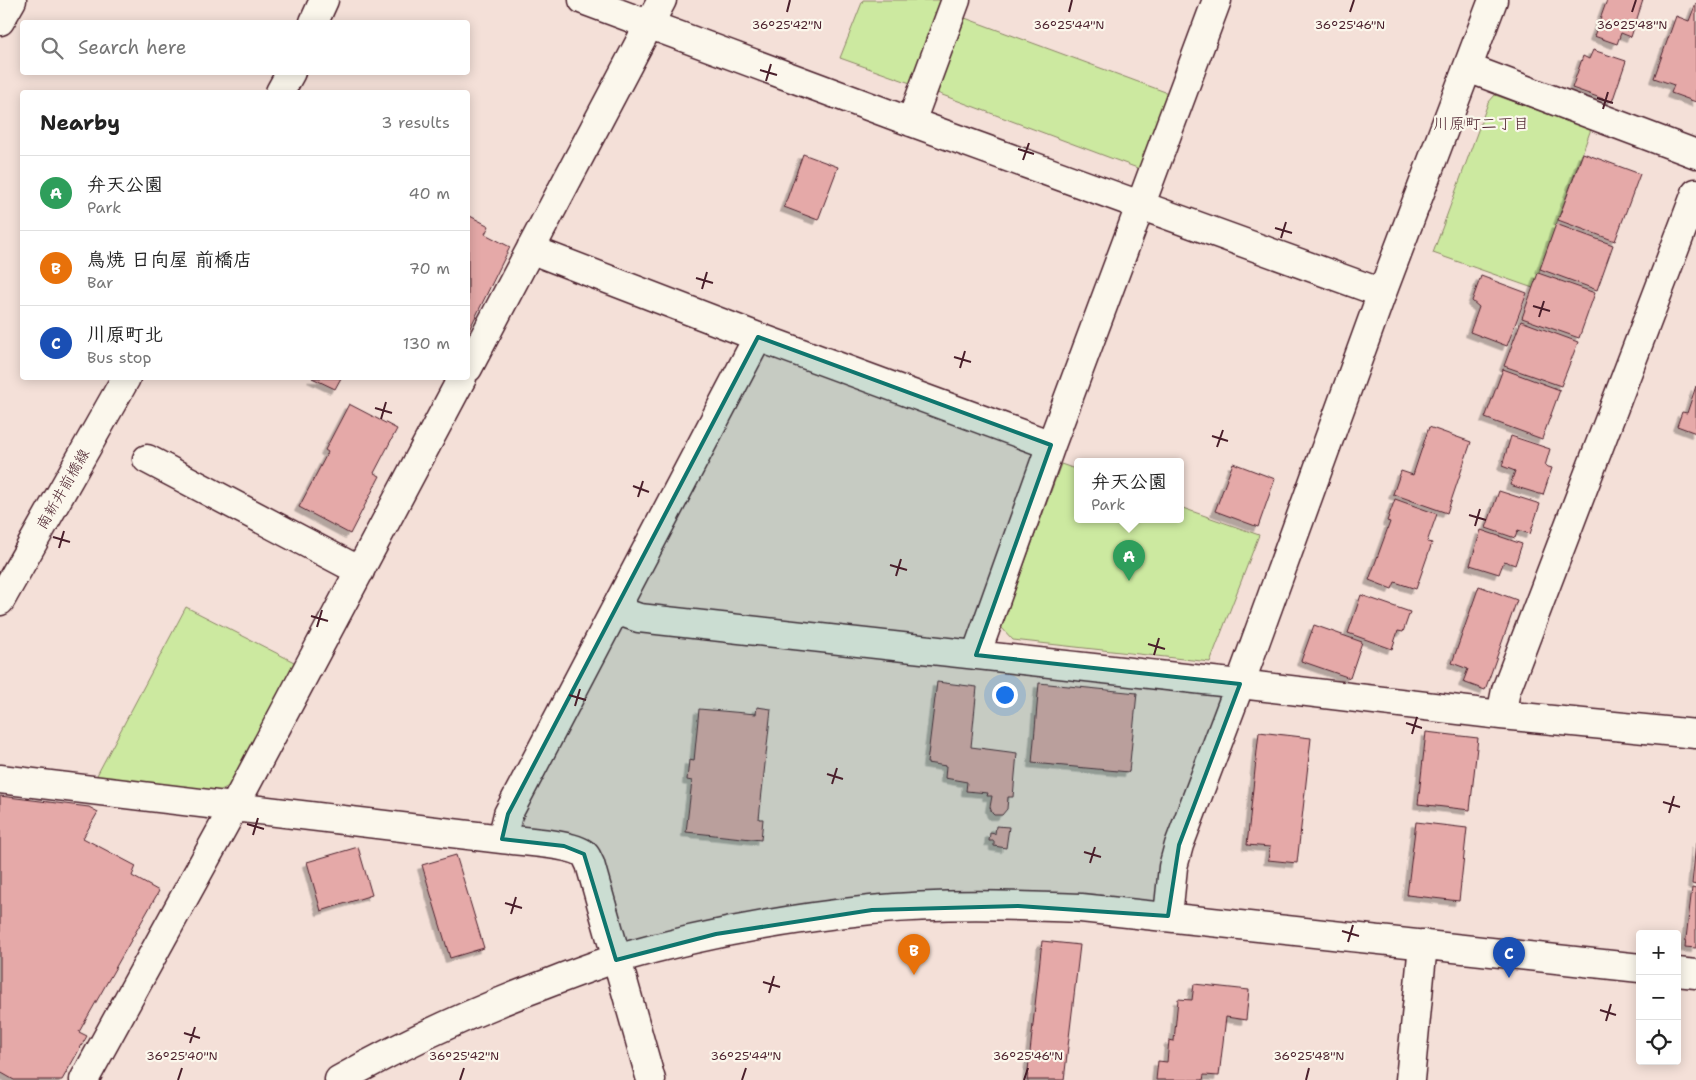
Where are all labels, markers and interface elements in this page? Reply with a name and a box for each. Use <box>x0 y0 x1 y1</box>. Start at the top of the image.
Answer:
text: 36°25'42"N <box>752 17 822 33</box>
text: 36°25'44"N <box>1034 17 1104 33</box>
text: 36°25'46"N <box>1315 17 1385 33</box>
text: 36°25'48"N <box>1597 17 1667 33</box>
search box <box>20 20 470 75</box>
icon: search <box>38 34 66 62</box>
text: Search here <box>78 35 187 60</box>
text: Nearby <box>40 109 120 137</box>
text: 3 results <box>381 112 450 133</box>
district label: 川原町二丁目 <box>1433 113 1529 134</box>
text: 弁天公園 <box>87 172 163 197</box>
text: A <box>50 183 62 204</box>
text: 40 m <box>408 183 450 204</box>
text: Park <box>87 197 121 218</box>
text: 鳥焼 日向屋 前橋店 <box>87 247 252 272</box>
text: B <box>51 258 61 279</box>
text: 70 m <box>409 258 450 279</box>
text: Bar <box>87 272 114 293</box>
text: 川原町北 <box>87 322 163 347</box>
text: C <box>51 333 61 354</box>
text: 130 m <box>403 333 450 354</box>
text: Bus stop <box>87 347 152 368</box>
street label: 南新井前橋線 <box>32 445 94 533</box>
popup <box>1074 458 1184 523</box>
text: 弁天公園 <box>1091 469 1167 494</box>
text: Park <box>1091 494 1125 515</box>
pin: A <box>1113 540 1145 581</box>
your location <box>992 682 1018 708</box>
map controls <box>1636 930 1681 1065</box>
button: + <box>1636 930 1681 975</box>
pin: B <box>898 934 930 975</box>
pin: C <box>1493 937 1525 978</box>
button: − <box>1636 975 1681 1020</box>
button: locate <box>1636 1020 1681 1065</box>
text: 36°25'40"N <box>146 1048 218 1064</box>
text: 36°25'42"N <box>429 1048 499 1064</box>
text: 36°25'44"N <box>711 1048 781 1064</box>
text: 36°25'46"N <box>993 1048 1063 1064</box>
text: 36°25'48"N <box>1274 1048 1344 1064</box>

